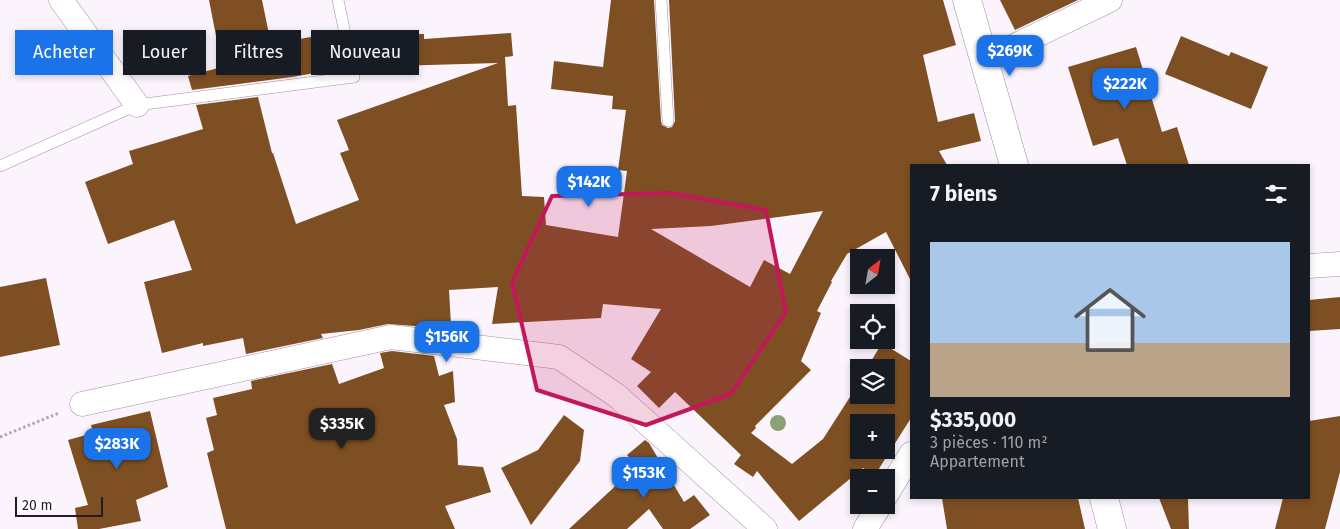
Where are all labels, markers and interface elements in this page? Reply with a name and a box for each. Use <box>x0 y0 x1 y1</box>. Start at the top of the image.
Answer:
chip: Acheter <box>15 30 113 75</box>
chip: Louer <box>123 30 206 75</box>
chip: Filtres <box>216 30 301 75</box>
chip: Nouveau <box>311 30 419 75</box>
pin: $269K <box>975 34 1045 77</box>
text: $269K <box>988 41 1032 60</box>
pin: $222K <box>1090 68 1160 110</box>
text: $222K <box>1103 74 1147 93</box>
pin: $142K <box>554 166 624 208</box>
text: $142K <box>568 172 610 191</box>
icon: filters <box>1262 180 1290 208</box>
text: 7 biens <box>930 181 997 207</box>
north arrow <box>850 249 895 294</box>
map controls <box>850 249 895 514</box>
icon: home <box>1065 275 1155 365</box>
button: locate <box>850 304 895 349</box>
pin: $156K <box>412 320 482 363</box>
text: $156K <box>425 327 469 346</box>
button: layers <box>850 359 895 404</box>
text: $335,000 <box>930 407 1016 433</box>
pin: $335K <box>307 408 377 450</box>
text: $335K <box>320 414 364 433</box>
button: + <box>850 414 895 459</box>
pin: $283K <box>82 428 152 470</box>
text: 3 pièces · 110 m² <box>930 433 1048 452</box>
text: $283K <box>95 434 139 453</box>
text: Appartement <box>930 452 1025 471</box>
pin: $153K <box>609 456 679 499</box>
text: $153K <box>623 463 665 482</box>
button: − <box>850 469 895 514</box>
scale bar <box>15 494 102 517</box>
text: 20 m <box>22 497 52 514</box>

